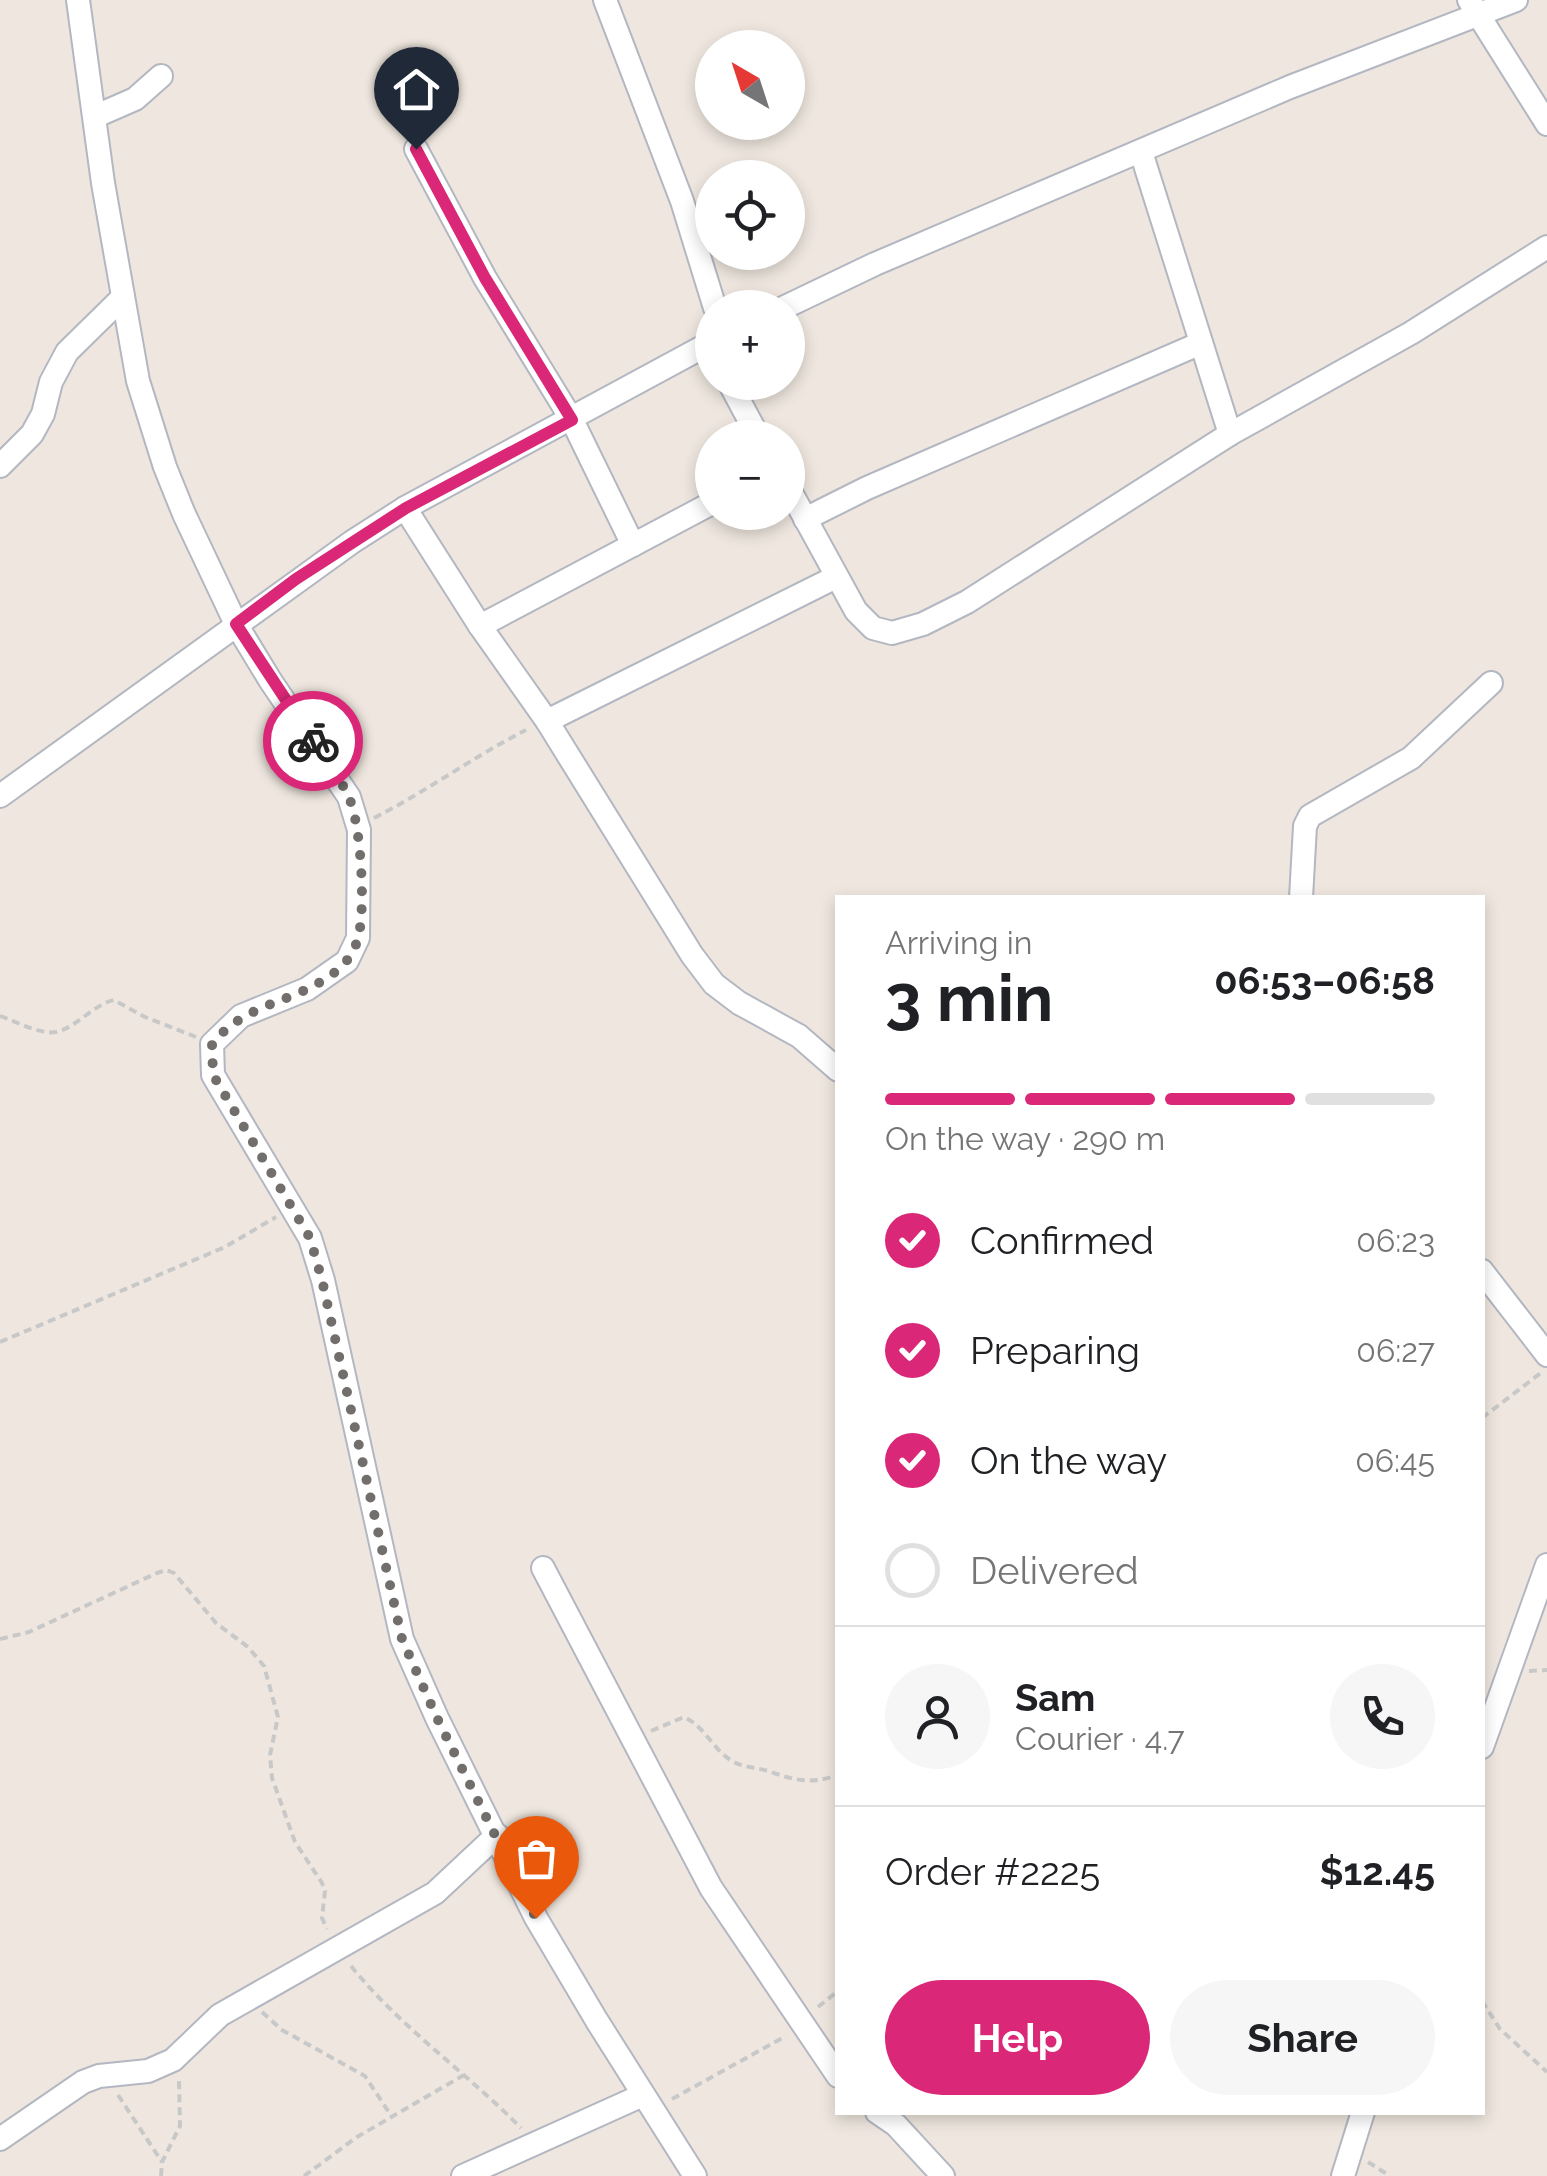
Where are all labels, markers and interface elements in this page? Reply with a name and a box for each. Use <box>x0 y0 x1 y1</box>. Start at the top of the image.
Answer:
north arrow <box>695 30 805 140</box>
map controls <box>695 30 805 530</box>
pin <box>374 47 459 150</box>
icon: home <box>389 62 444 117</box>
button: locate <box>695 160 805 270</box>
button: + <box>695 290 805 400</box>
button: − <box>695 420 805 530</box>
courier <box>263 691 363 791</box>
icon: bike <box>286 714 341 769</box>
text: Arriving in <box>885 924 1032 961</box>
text: 06:53–06:58 <box>1214 958 1435 1003</box>
text: 3 min <box>885 960 1053 1036</box>
text: On the way · 290 m <box>885 1120 1165 1157</box>
icon: check <box>885 1213 940 1268</box>
text: Confirmed <box>970 1218 1154 1263</box>
text: 06:23 <box>1356 1222 1435 1259</box>
icon: check <box>885 1323 940 1378</box>
text: Preparing <box>970 1328 1140 1373</box>
text: 06:27 <box>1356 1332 1435 1369</box>
icon: check <box>885 1433 940 1488</box>
text: On the way <box>970 1438 1167 1483</box>
text: 06:45 <box>1355 1442 1435 1479</box>
text: Delivered <box>970 1548 1139 1593</box>
button: person <box>885 1664 990 1769</box>
button: phone <box>1330 1664 1435 1769</box>
text: Sam <box>1015 1675 1095 1720</box>
text: Courier · 4.7 <box>1015 1720 1185 1757</box>
pin <box>494 1816 579 1919</box>
icon: bag <box>509 1831 564 1886</box>
text: Order #2225 <box>885 1849 1100 1894</box>
text: $12.45 <box>1319 1849 1435 1894</box>
button: Help <box>885 1980 1150 2095</box>
button: Share <box>1170 1980 1435 2095</box>

